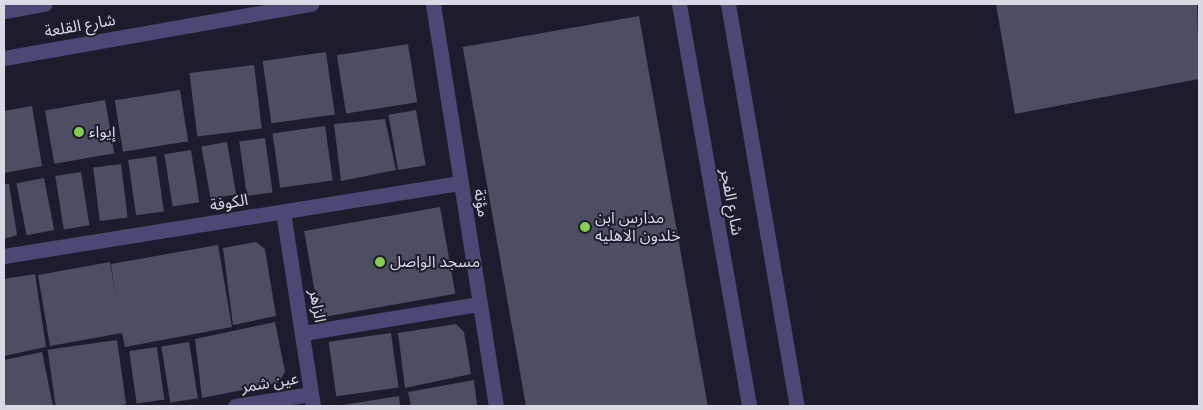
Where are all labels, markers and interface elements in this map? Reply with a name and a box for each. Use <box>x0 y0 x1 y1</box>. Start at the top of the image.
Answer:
street label: شارع القلعة <box>43 10 117 42</box>
place label: إيواء <box>89 122 115 142</box>
marker: إيواء <box>73 126 85 138</box>
street label: شارع الفجر <box>716 167 746 237</box>
street label: مؤتة <box>469 187 493 219</box>
street label: الكوفة <box>208 191 250 215</box>
place label: مدارس ابن خلدون الاهليه <box>595 208 681 246</box>
marker: مدارس ابن خلدون الاهليه <box>579 221 591 233</box>
place label: مسجد الواصل <box>390 252 480 272</box>
marker: مسجد الواصل <box>374 256 386 268</box>
street label: الزاهر <box>305 288 329 324</box>
street label: عين شمر <box>240 369 300 397</box>

